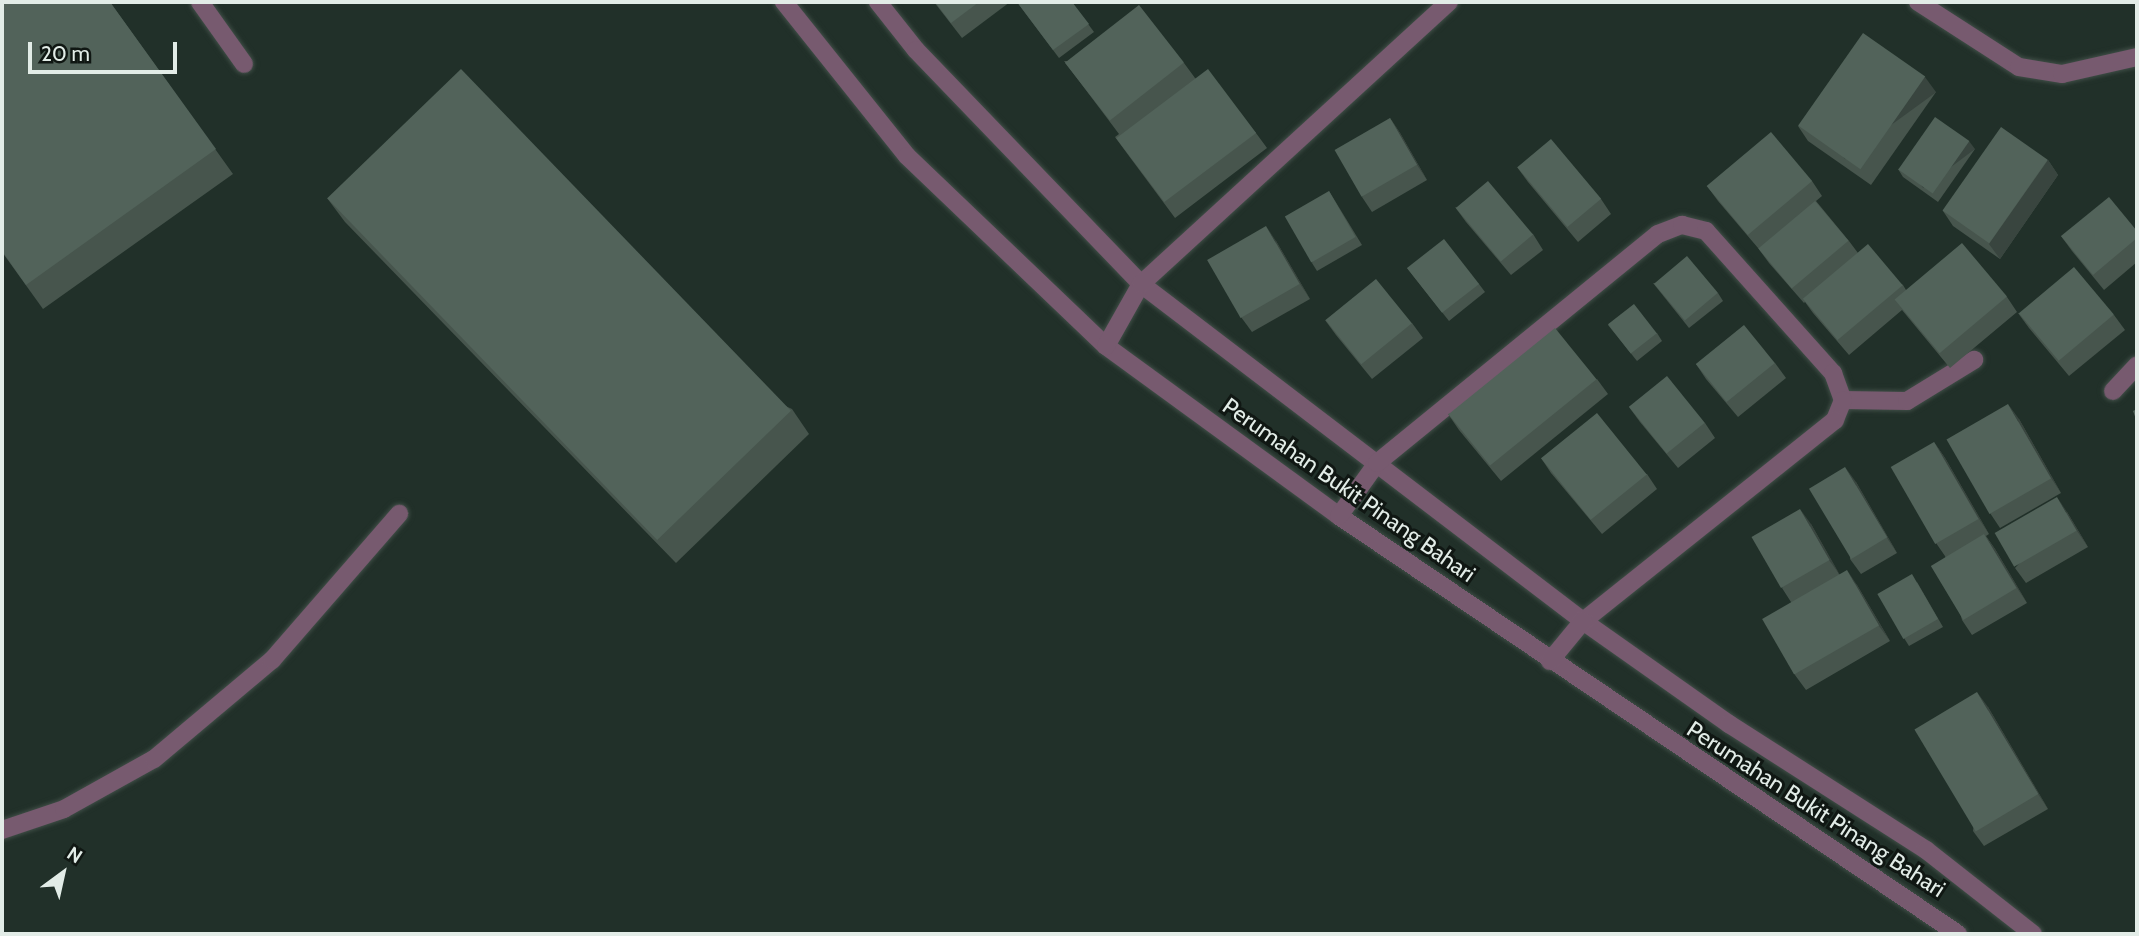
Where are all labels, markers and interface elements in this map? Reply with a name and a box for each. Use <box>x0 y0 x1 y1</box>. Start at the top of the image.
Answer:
scale bar <box>32 28 180 72</box>
text: 20 m <box>41 41 90 66</box>
street label: Perumahan Bukit Pinang Bahari <box>1217 392 1481 588</box>
street label: Perumahan Bukit Pinang Bahari <box>1682 715 1950 903</box>
north arrow <box>28 838 98 908</box>
text: N <box>63 842 87 868</box>

